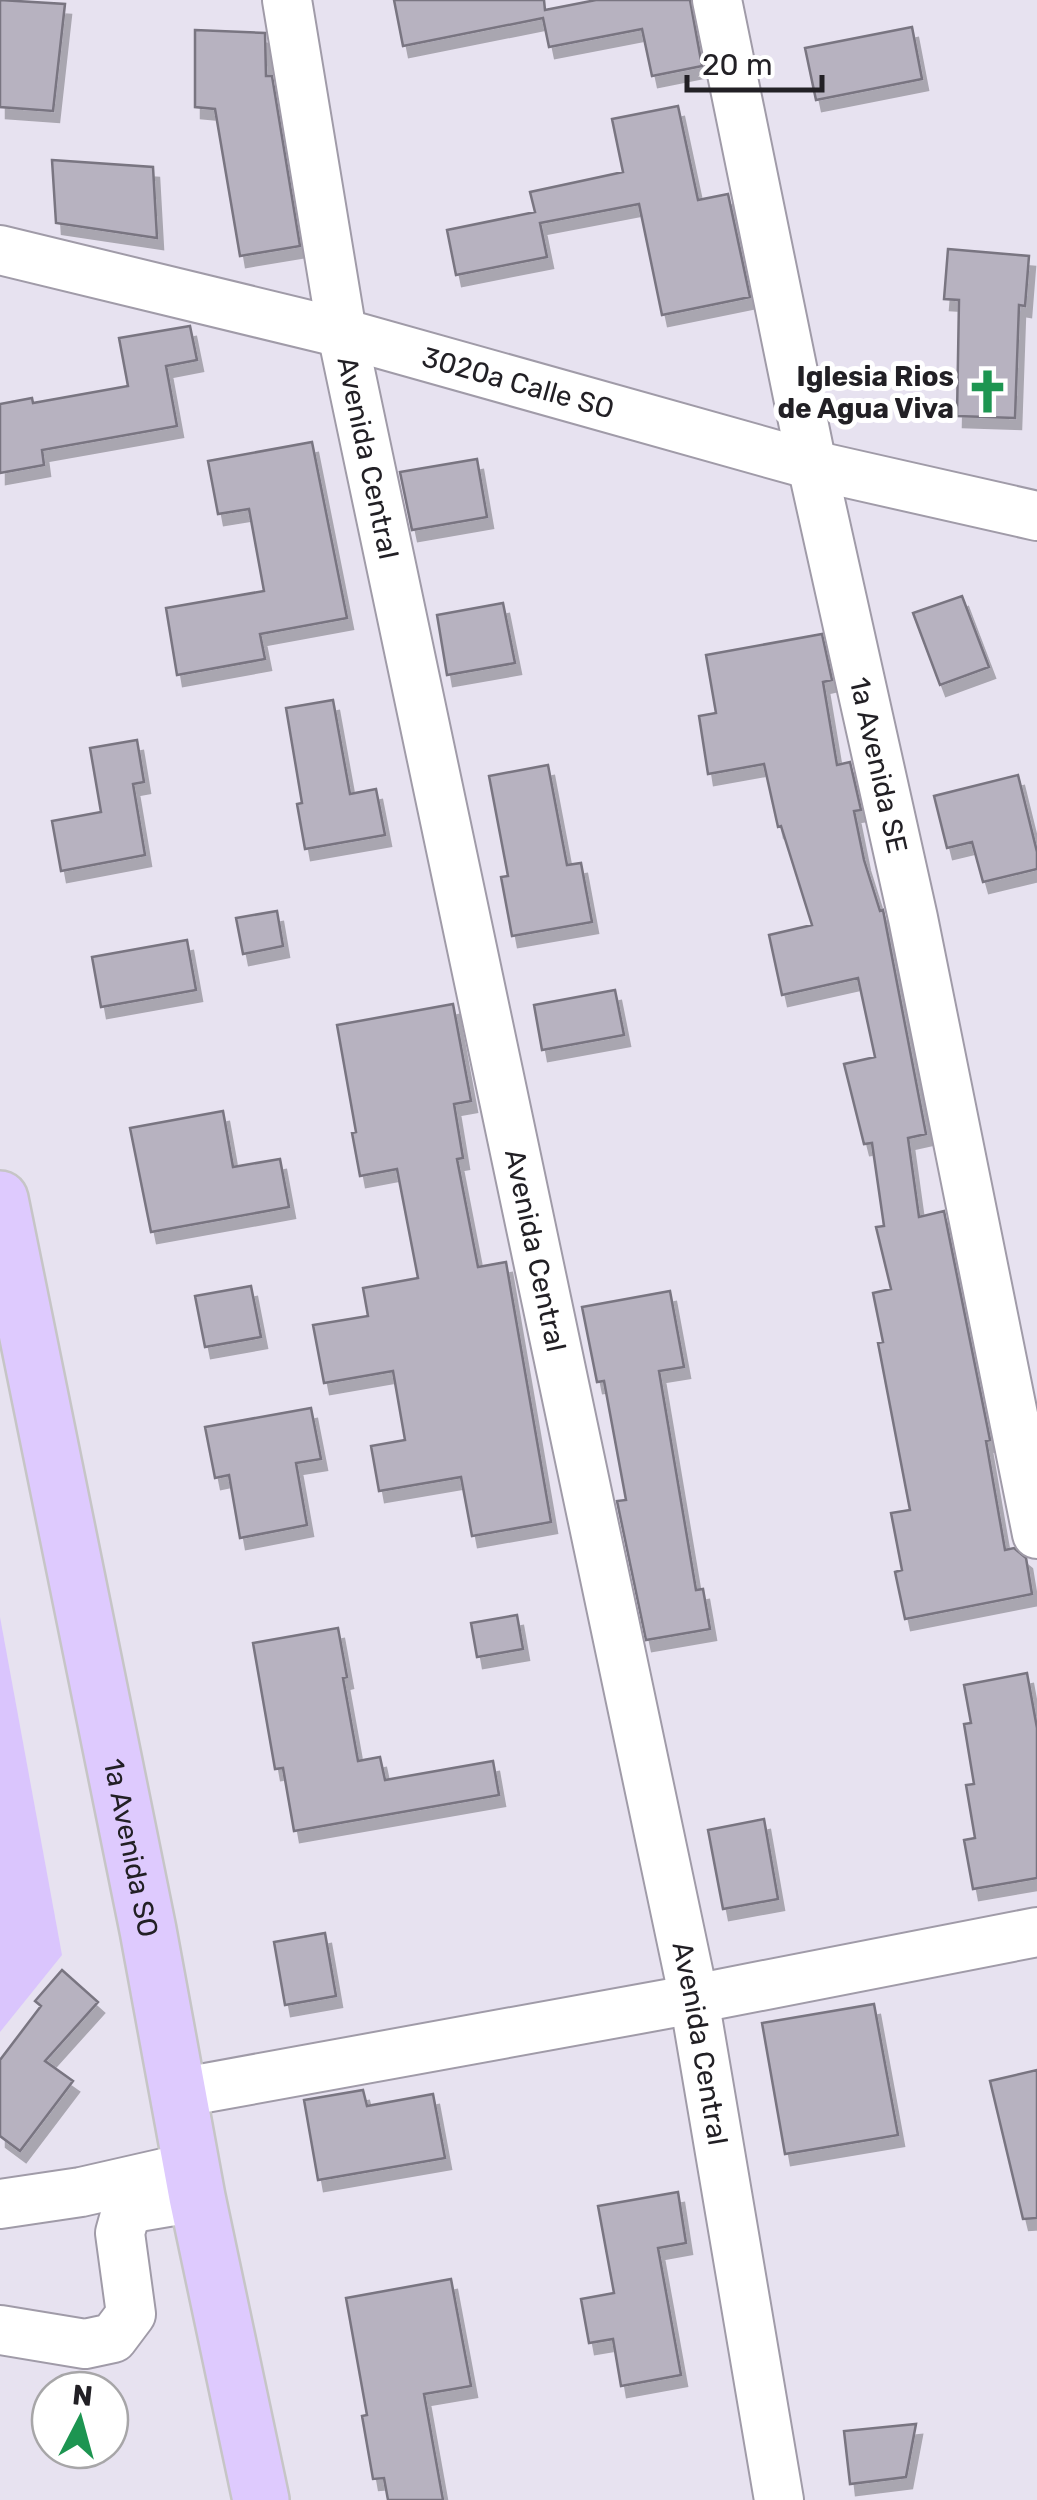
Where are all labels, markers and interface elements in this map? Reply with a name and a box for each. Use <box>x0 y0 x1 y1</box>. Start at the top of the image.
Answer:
scale bar <box>687 30 822 92</box>
text: 20 m <box>702 47 773 83</box>
street label: 3020a Calle SO <box>419 340 618 425</box>
street label: Avenida Central <box>331 353 406 562</box>
place label: Iglesia Rios de Agua Viva <box>777 360 954 425</box>
church icon: Iglesia Rios de Agua Viva <box>963 368 1011 416</box>
street label: 1a Avenida SE <box>843 674 915 856</box>
street label: Avenida Central <box>498 1146 573 1354</box>
street label: 1a Avenida SO <box>97 1756 166 1940</box>
street label: Avenida Central <box>666 1938 735 2147</box>
north arrow <box>30 2370 130 2470</box>
text: N <box>71 2378 94 2413</box>

